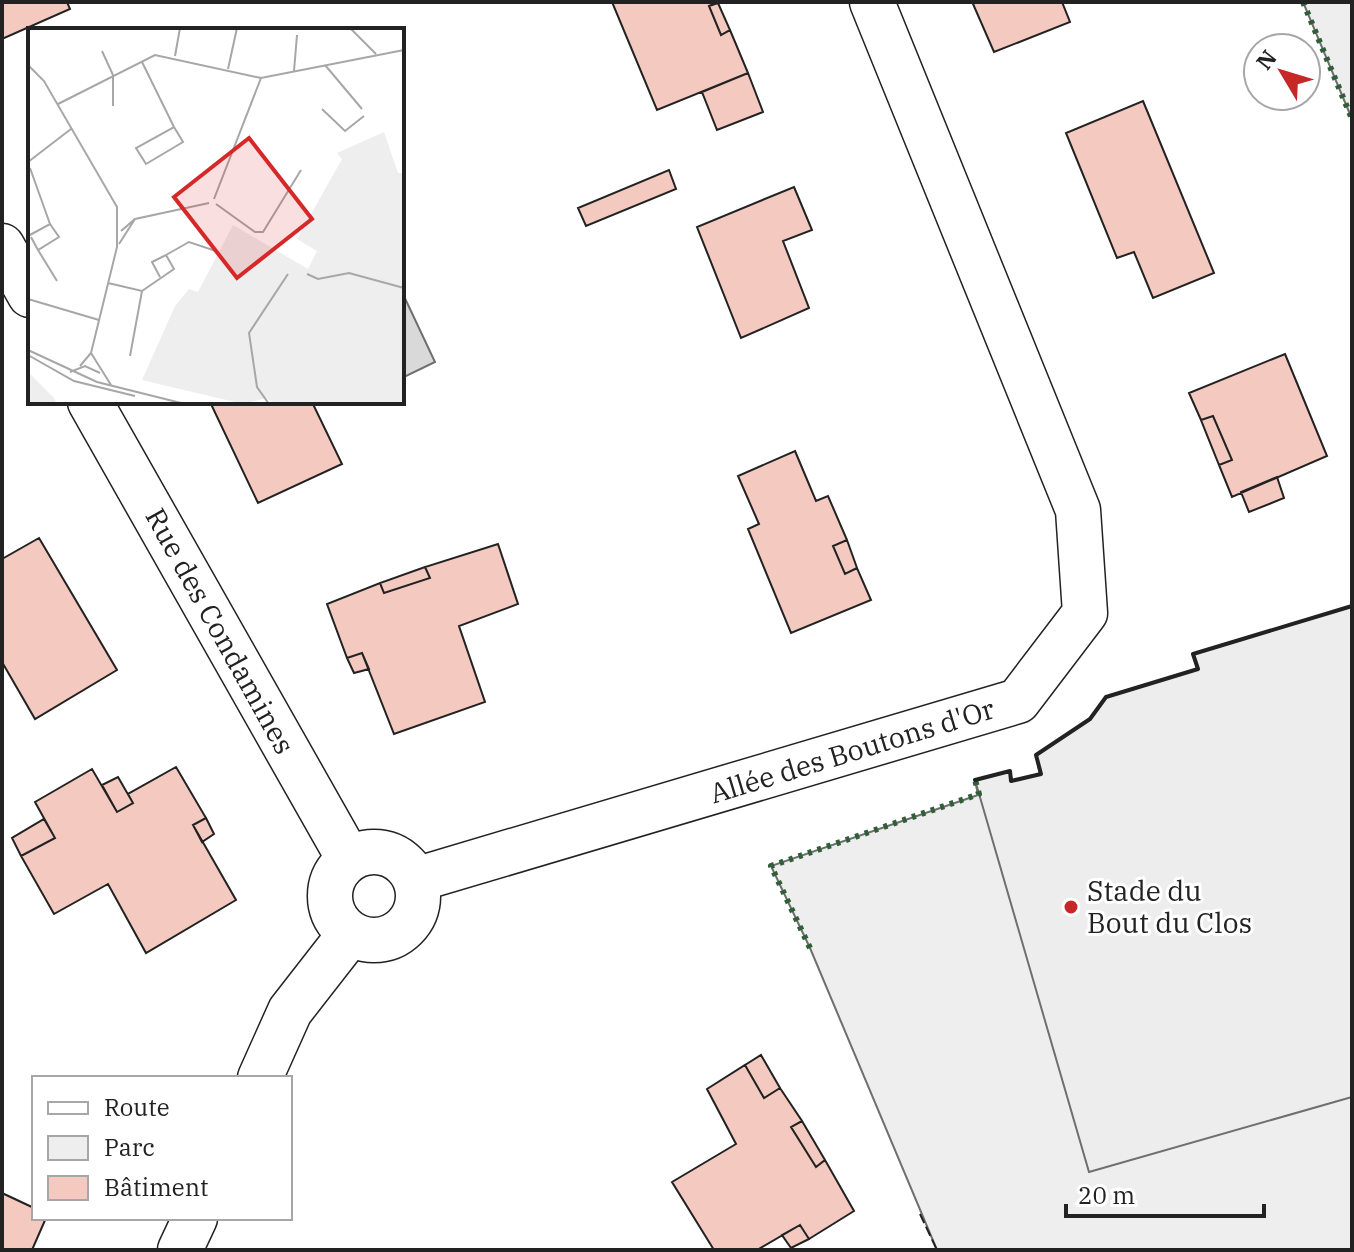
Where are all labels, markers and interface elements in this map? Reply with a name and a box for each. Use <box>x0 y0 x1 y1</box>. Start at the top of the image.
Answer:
inset map <box>28 28 404 404</box>
north arrow <box>1242 32 1322 112</box>
text: N <box>1249 44 1283 75</box>
street label: Rue des Condamines <box>137 501 303 760</box>
street label: Allée des Boutons d'Or <box>705 689 999 811</box>
place label: Stade du Bout du Clos <box>1087 872 1252 941</box>
marker: Stade du Bout du Clos <box>1062 898 1080 916</box>
legend <box>32 1076 292 1220</box>
text: Route <box>104 1091 170 1123</box>
text: Parc <box>104 1131 155 1163</box>
scale bar <box>1066 1168 1264 1218</box>
text: Bâtiment <box>104 1171 209 1203</box>
text: 20 m <box>1078 1179 1135 1211</box>

